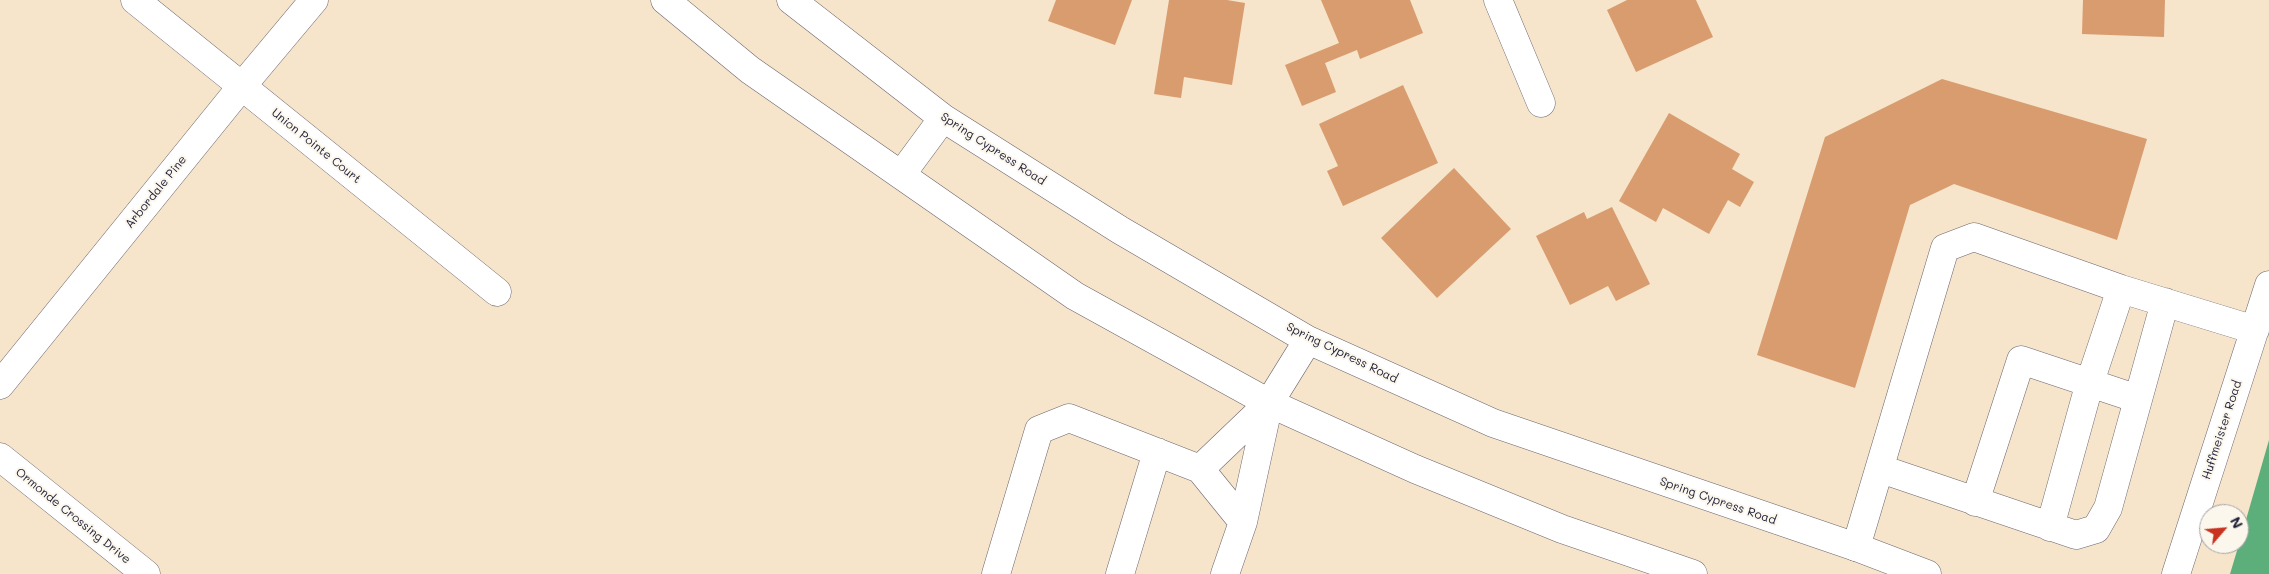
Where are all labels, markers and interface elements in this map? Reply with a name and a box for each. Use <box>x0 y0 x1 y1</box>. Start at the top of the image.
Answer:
street label: Union Pointe Court <box>268 106 364 186</box>
street label: Spring Cypress Road <box>938 110 1048 188</box>
street label: Arbordale Pine <box>122 153 190 231</box>
street label: Spring Cypress Road <box>1284 320 1400 386</box>
street label: Huffmeister Road <box>2199 379 2245 481</box>
street label: Ormonde Crossing Drive <box>13 465 133 567</box>
street label: Spring Cypress Road <box>1658 474 1778 528</box>
north arrow <box>2199 504 2249 554</box>
text: N <box>2226 513 2248 531</box>

